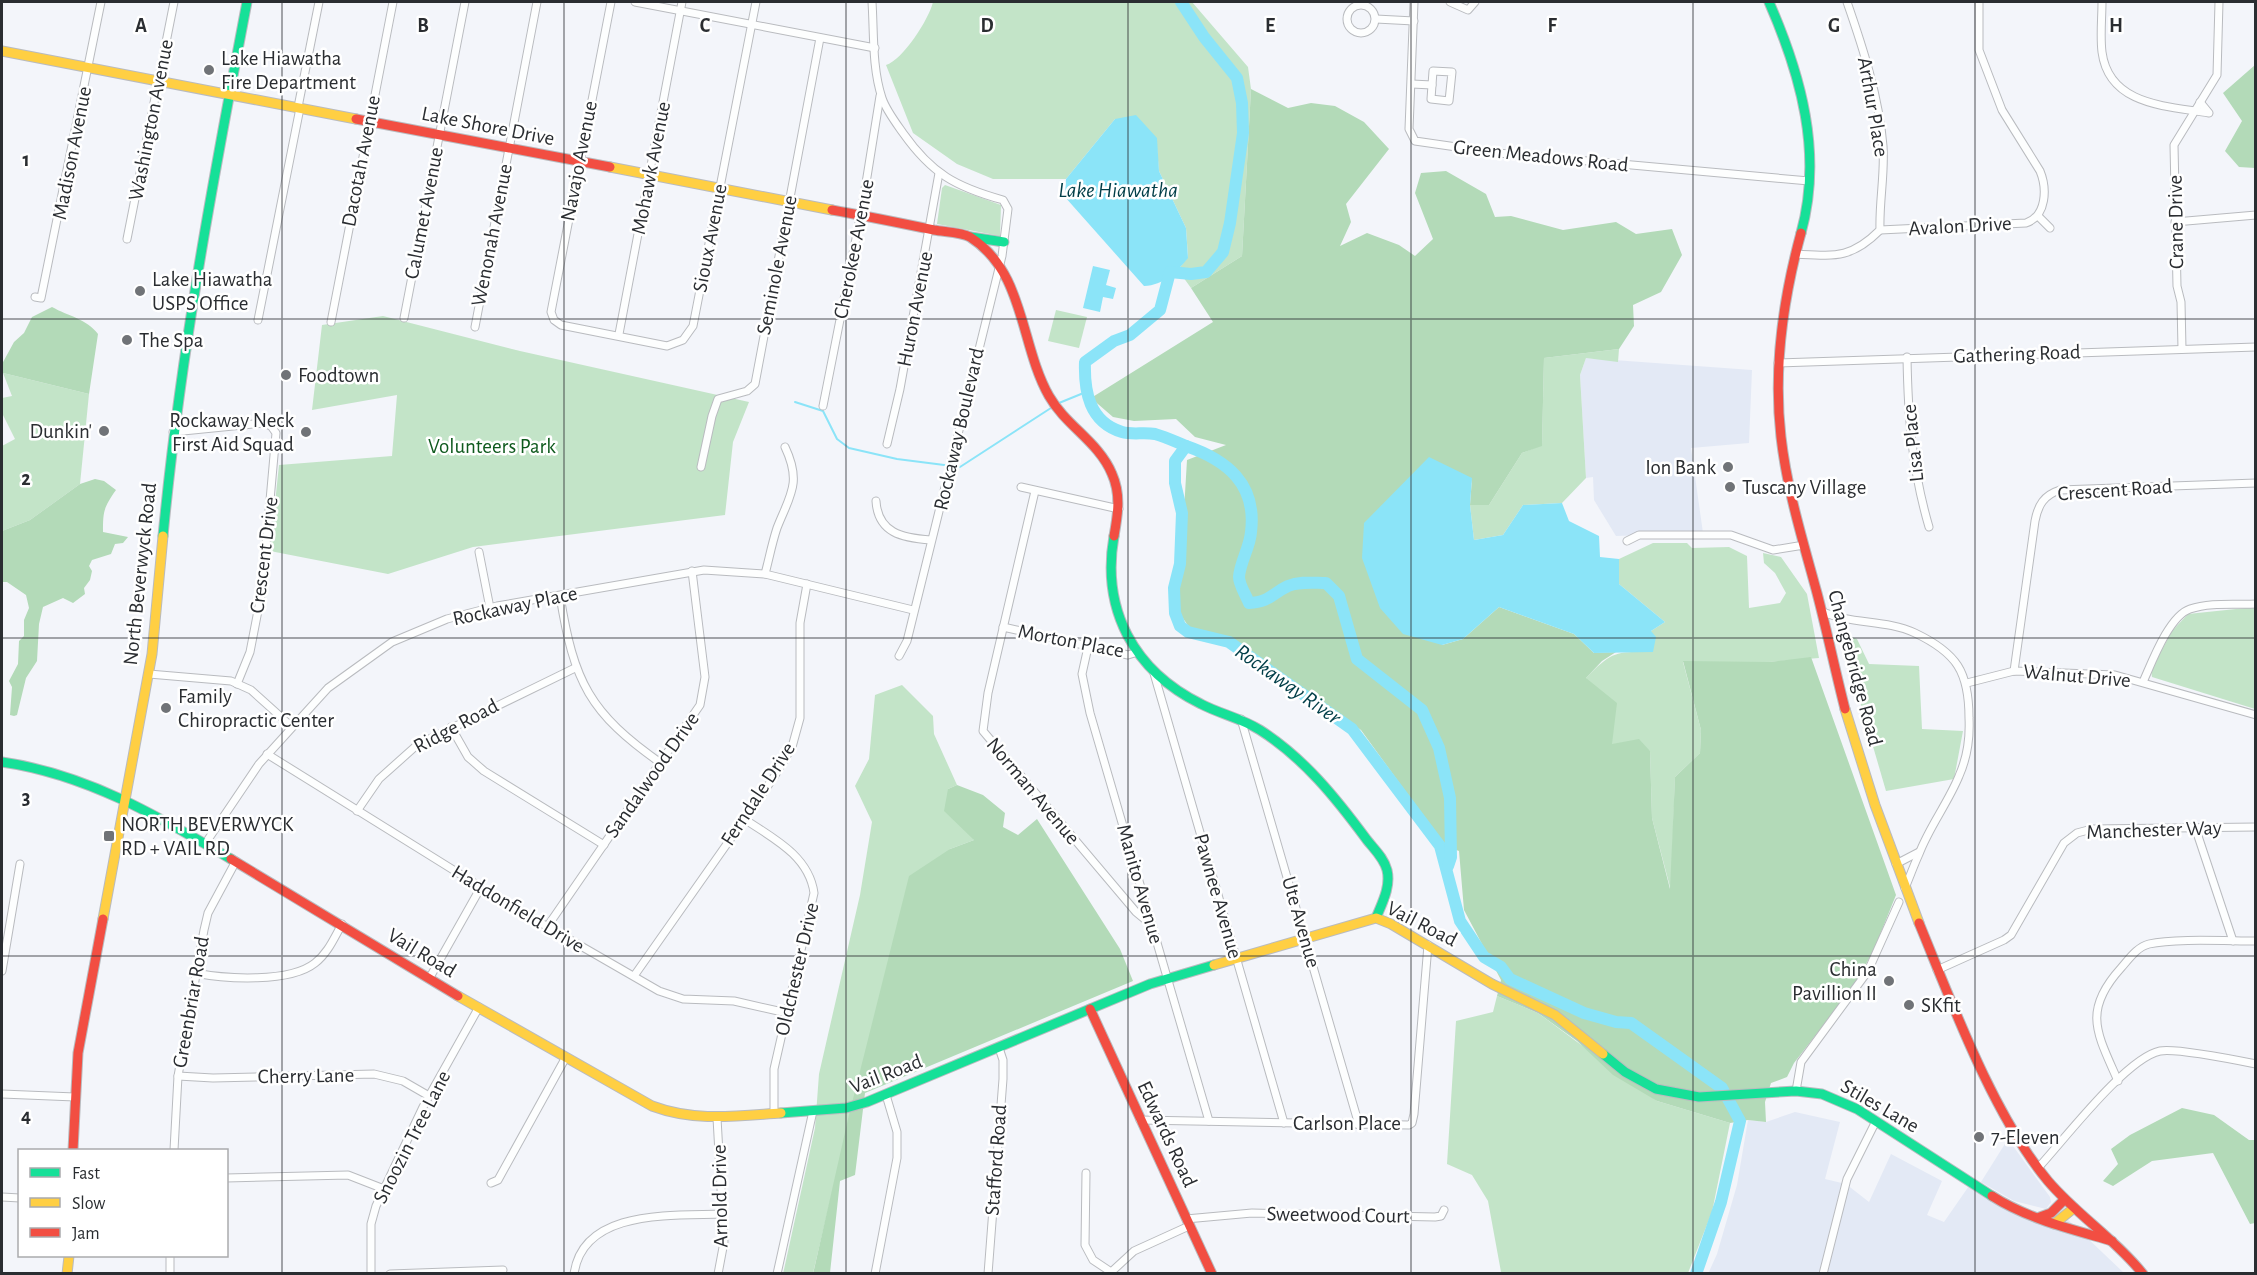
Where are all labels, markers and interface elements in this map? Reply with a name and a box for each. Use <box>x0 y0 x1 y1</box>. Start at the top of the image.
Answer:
text: A <box>135 16 147 36</box>
text: B <box>417 16 429 36</box>
text: C <box>700 16 711 36</box>
text: D <box>980 16 994 36</box>
text: E <box>1265 16 1275 36</box>
text: F <box>1547 16 1557 36</box>
text: G <box>1828 16 1840 36</box>
text: H <box>2109 16 2123 36</box>
street label: Washington Avenue <box>125 37 177 203</box>
place label: Lake Hiawatha Fire Department <box>221 48 356 93</box>
street label: Arthur Place <box>1854 56 1892 158</box>
marker: Lake Hiawatha Fire Department <box>202 63 216 77</box>
street label: Madison Avenue <box>49 85 95 221</box>
street label: Dacotah Avenue <box>338 93 384 229</box>
street label: Navajo Avenue <box>557 99 601 223</box>
street label: Mohawk Avenue <box>628 100 674 236</box>
street label: Lake Shore Drive <box>420 103 556 149</box>
street label: Green Meadows Road <box>1452 136 1630 176</box>
street label: Calumet Avenue <box>401 145 447 281</box>
text: 1 <box>22 150 30 170</box>
street label: Wenonah Avenue <box>468 162 516 308</box>
street label: Crane Drive <box>2165 175 2187 269</box>
street label: Cherokee Avenue <box>830 177 878 321</box>
water label: Lake Hiawatha <box>1058 179 1178 201</box>
street label: Sioux Avenue <box>689 182 731 294</box>
street label: Seminole Avenue <box>753 193 801 337</box>
street label: Avalon Drive <box>1908 213 2012 239</box>
street label: Huron Avenue <box>894 250 936 368</box>
place label: Lake Hiawatha USPS Office <box>152 269 273 314</box>
marker: Lake Hiawatha USPS Office <box>133 284 147 298</box>
place label: The Spa <box>139 330 204 351</box>
marker: The Spa <box>120 333 134 347</box>
street label: Gathering Road <box>1953 341 2081 367</box>
street label: Rockaway Boulevard <box>930 346 988 512</box>
place label: Foodtown <box>298 365 379 386</box>
marker: Foodtown <box>279 368 293 382</box>
street label: Lisa Place <box>1898 403 1928 483</box>
place label: Rockaway Neck First Aid Squad <box>169 410 294 455</box>
place label: Dunkin' <box>29 421 92 442</box>
marker: Dunkin' <box>97 424 111 438</box>
marker: Rockaway Neck First Aid Squad <box>299 425 313 439</box>
park label: Volunteers Park <box>428 436 556 457</box>
place label: Ion Bank <box>1645 457 1716 478</box>
marker: Ion Bank <box>1721 460 1735 474</box>
text: 2 <box>21 469 31 489</box>
street label: Crescent Road <box>2057 475 2173 504</box>
place label: Tuscany Village <box>1742 477 1866 498</box>
marker: Tuscany Village <box>1723 480 1737 494</box>
street label: North Beverwyck Road <box>120 481 160 666</box>
street label: Crescent Drive <box>246 496 282 614</box>
street label: Rockaway Place <box>451 583 579 629</box>
street label: Changebridge Road <box>1824 588 1886 748</box>
street label: Morton Place <box>1016 620 1126 662</box>
water label: Rockaway River <box>1231 640 1345 729</box>
street label: Walnut Drive <box>2022 661 2132 691</box>
place label: Family Chiropractic Center <box>178 686 334 731</box>
street label: Ridge Road <box>410 695 502 757</box>
marker: Family Chiropractic Center <box>159 701 173 715</box>
street label: Sandalwood Drive <box>601 708 703 842</box>
street label: Norman Avenue <box>982 733 1084 849</box>
street label: Ferndale Drive <box>717 739 799 849</box>
text: 3 <box>22 788 30 808</box>
place label: NORTH BEVERWYCK RD + VAIL RD <box>121 814 294 859</box>
street label: Manchester Way <box>2086 817 2222 843</box>
street label: Manito Avenue <box>1113 822 1167 946</box>
marker: NORTH BEVERWYCK RD + VAIL RD <box>102 829 116 843</box>
street label: Pawnee Avenue <box>1190 831 1246 961</box>
street label: Haddonfield Drive <box>448 861 588 957</box>
street label: Ute Avenue <box>1278 874 1324 970</box>
street label: Vail Road <box>1383 897 1461 951</box>
street label: Oldchester Drive <box>771 900 823 1038</box>
street label: Vail Road <box>384 924 460 982</box>
street label: Greenbriar Road <box>169 935 213 1069</box>
place label: China Pavillion II <box>1792 959 1877 1004</box>
marker: China Pavillion II <box>1882 974 1896 988</box>
place label: SKfit <box>1921 995 1961 1016</box>
marker: SKfit <box>1902 998 1916 1012</box>
street label: Vail Road <box>847 1051 925 1097</box>
street label: Cherry Lane <box>258 1065 354 1087</box>
street label: Snoozin Tree Lane <box>369 1067 455 1207</box>
street label: Stiles Lane <box>1837 1075 1923 1137</box>
street label: Edwards Road <box>1133 1078 1201 1190</box>
street label: Stafford Road <box>982 1104 1010 1216</box>
text: 4 <box>21 1106 31 1126</box>
street label: Carlson Place <box>1293 1113 1401 1134</box>
place label: 7-Eleven <box>1991 1127 2060 1148</box>
marker: 7-Eleven <box>1972 1130 1986 1144</box>
street label: Arnold Drive <box>709 1144 731 1248</box>
legend <box>18 1149 228 1257</box>
text: Fast <box>72 1165 100 1183</box>
text: Slow <box>72 1195 105 1213</box>
street label: Sweetwood Court <box>1266 1203 1410 1227</box>
text: Jam <box>72 1225 100 1243</box>

